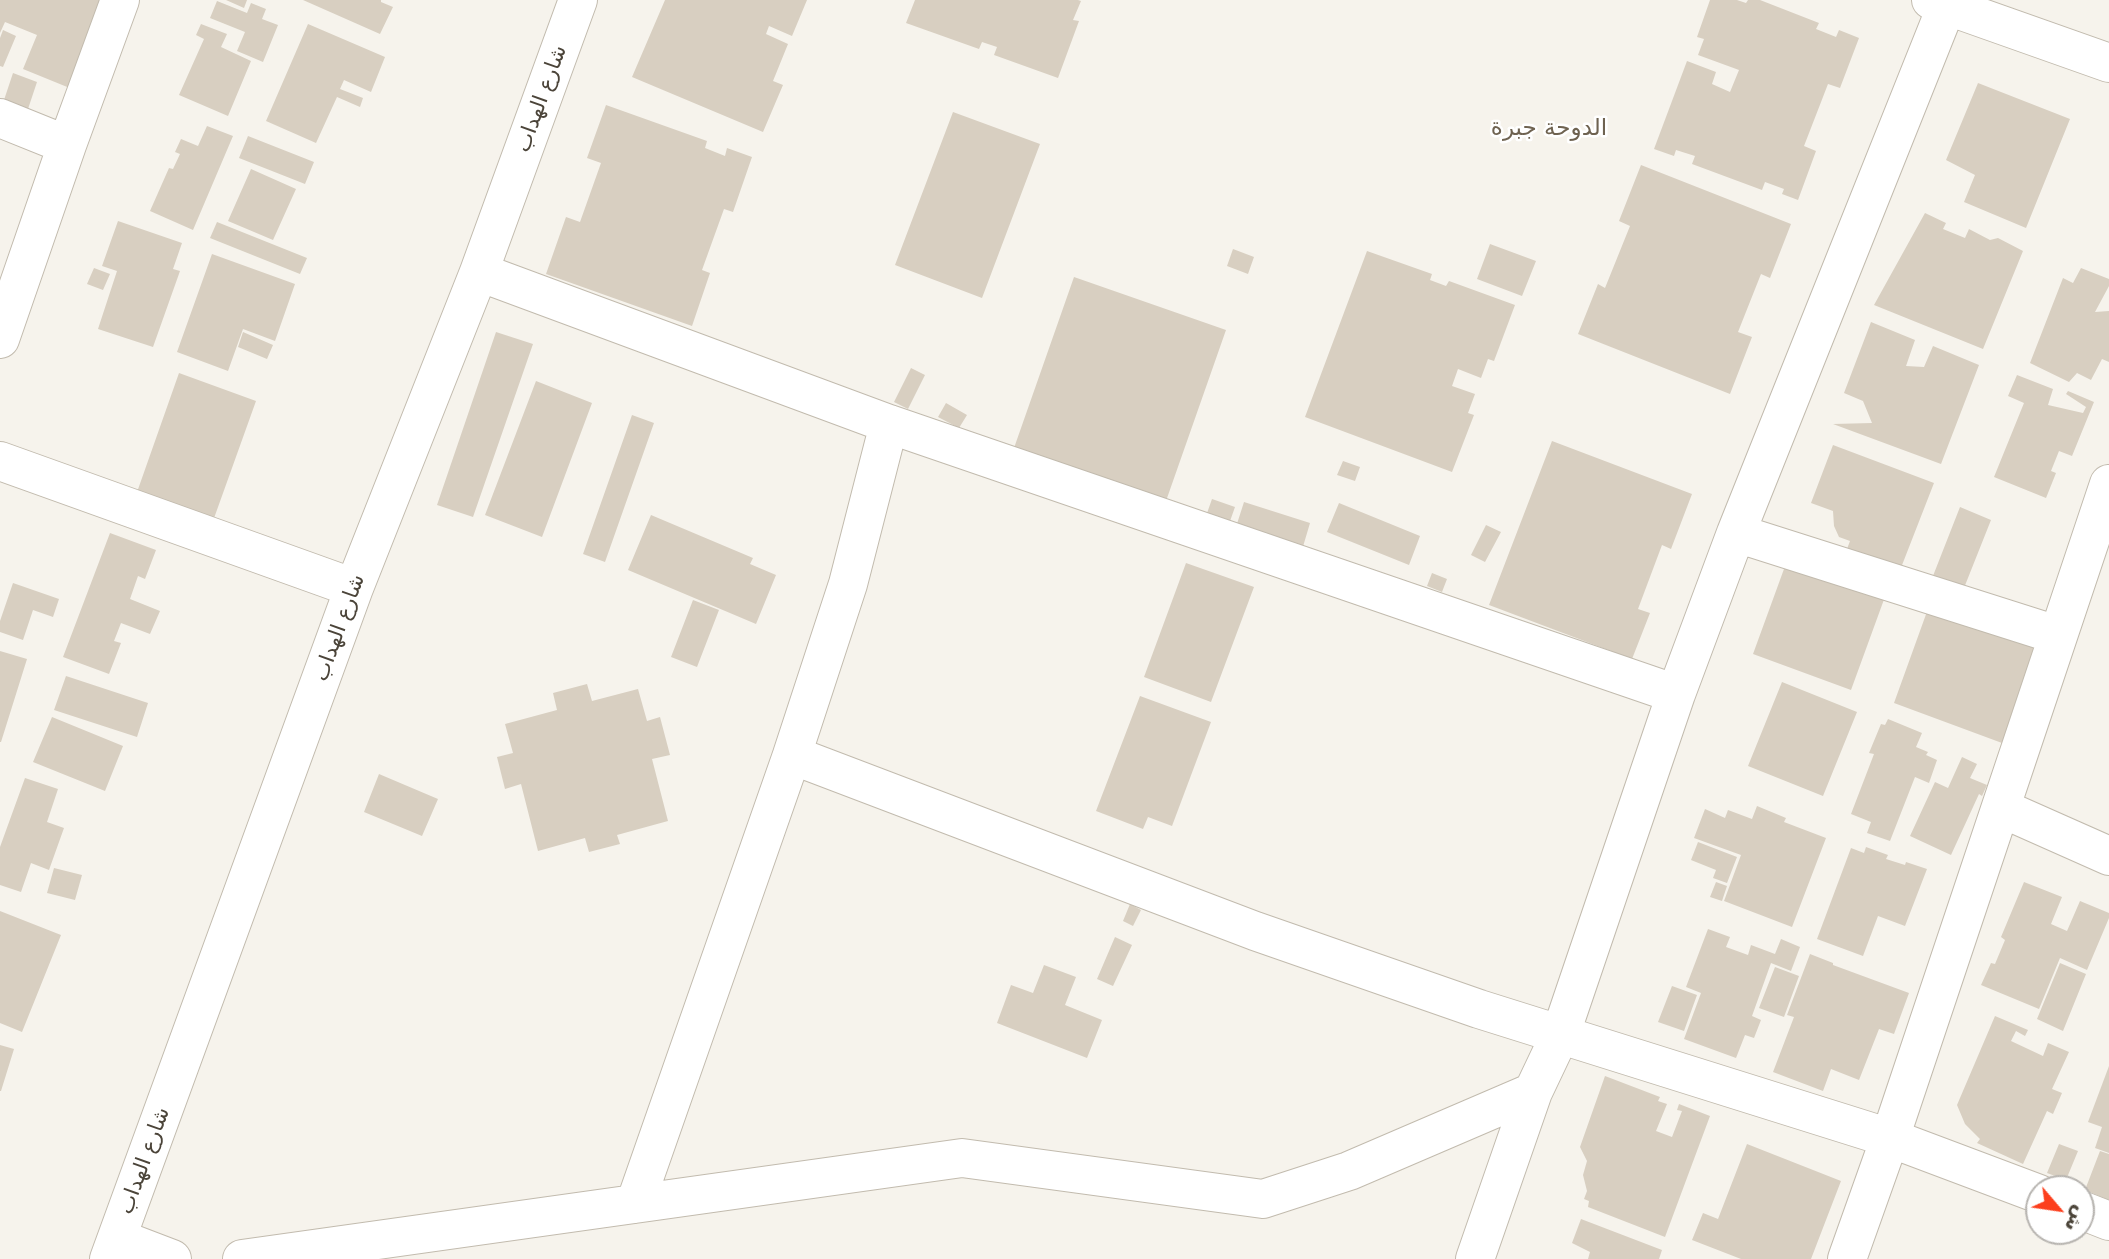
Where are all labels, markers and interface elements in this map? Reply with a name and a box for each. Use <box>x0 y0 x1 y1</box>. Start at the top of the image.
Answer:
street label: شارع الهداب <box>511 42 573 156</box>
district label: الدوحة جبرة <box>1491 115 1607 143</box>
street label: شارع الهداب <box>309 571 371 685</box>
street label: شارع الهداب <box>114 1104 176 1218</box>
north arrow <box>2025 1175 2095 1245</box>
text: ش <box>2061 1202 2093 1236</box>

